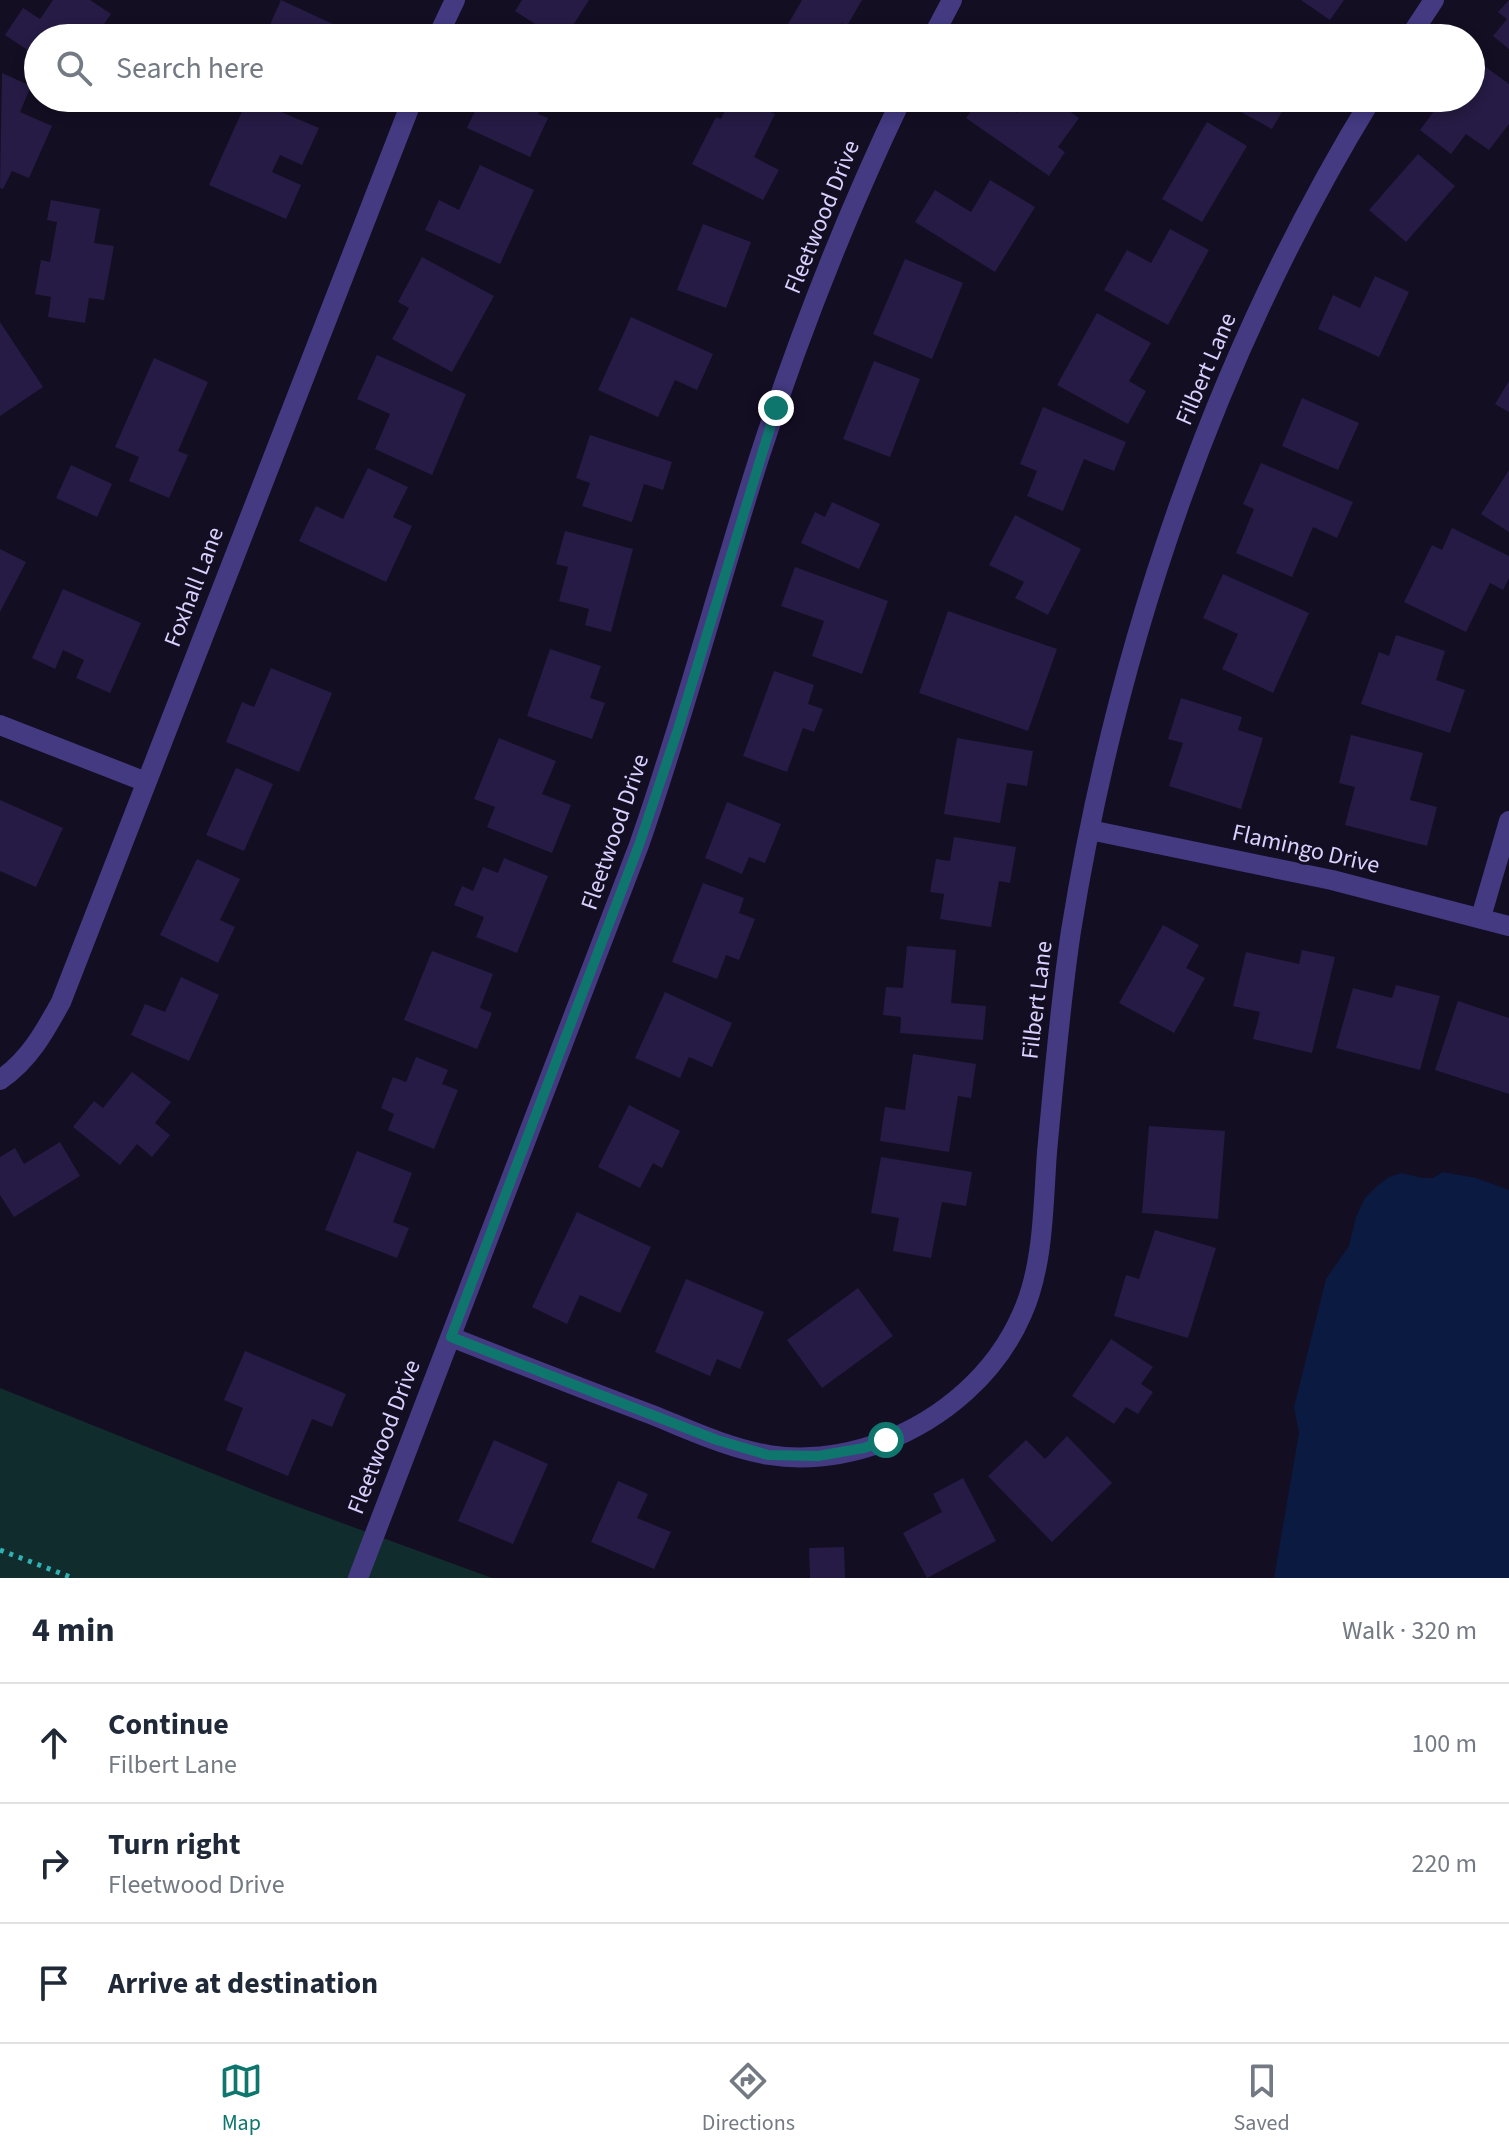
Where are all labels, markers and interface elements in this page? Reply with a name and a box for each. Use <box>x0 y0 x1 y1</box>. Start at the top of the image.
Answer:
search box <box>24 24 1485 112</box>
icon: search <box>52 46 96 90</box>
text: Search here <box>116 47 264 90</box>
street label: Fleetwood Drive <box>775 135 869 299</box>
street label: Filbert Lane <box>1167 307 1245 431</box>
route end <box>758 390 794 426</box>
street label: Foxhall Lane <box>155 522 233 652</box>
street label: Fleetwood Drive <box>572 749 658 915</box>
street label: Flamingo Drive <box>1229 815 1383 883</box>
street label: Filbert Lane <box>1012 939 1062 1061</box>
street label: Fleetwood Drive <box>338 1355 430 1519</box>
route start <box>868 1422 904 1458</box>
text: 4 min <box>32 1606 115 1655</box>
text: Walk · 320 m <box>1342 1612 1477 1649</box>
text: Continue <box>108 1703 229 1746</box>
icon: ahead <box>32 1721 76 1765</box>
text: 100 m <box>1411 1725 1477 1762</box>
text: Filbert Lane <box>108 1746 237 1783</box>
text: Turn right <box>108 1823 240 1866</box>
icon: right <box>32 1841 76 1885</box>
text: 220 m <box>1411 1845 1477 1882</box>
text: Fleetwood Drive <box>108 1866 285 1903</box>
icon: arrive <box>32 1961 76 2005</box>
text: Arrive at destination <box>108 1962 378 2005</box>
tab: Map <box>219 2059 263 2139</box>
tab: Directions <box>702 2059 795 2139</box>
tab: Saved <box>1234 2059 1290 2139</box>

